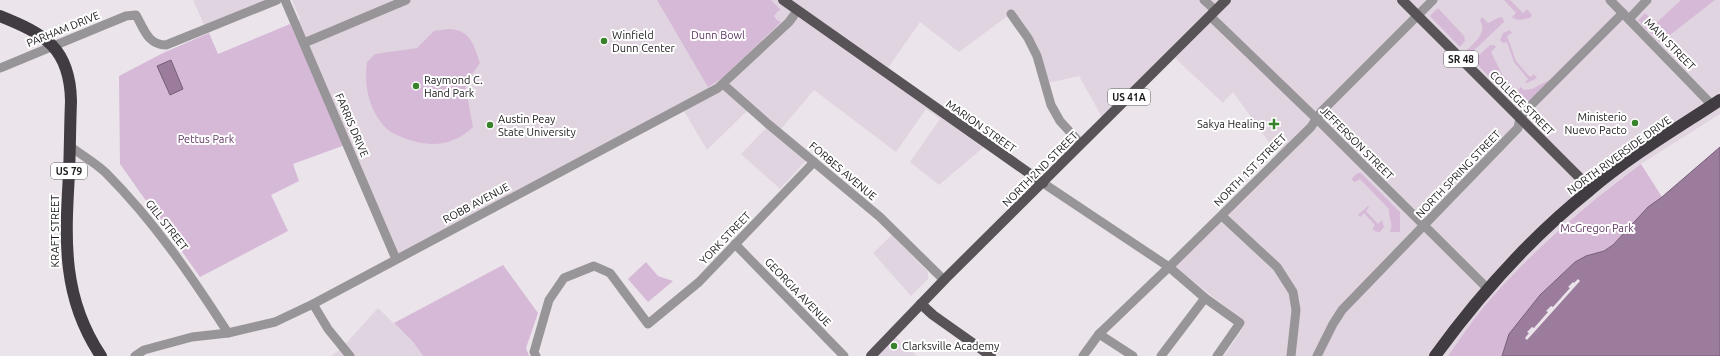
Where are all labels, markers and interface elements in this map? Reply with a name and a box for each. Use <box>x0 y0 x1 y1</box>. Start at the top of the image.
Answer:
street label: PARHAM DRIVE <box>25 9 101 49</box>
street label: MAIN STREET <box>1642 16 1698 72</box>
place label: Winfield Dunn Center <box>612 29 676 54</box>
park label: Dunn Bowl <box>691 29 745 41</box>
marker: Winfield Dunn Center <box>599 36 609 46</box>
road number: SR 48 <box>1444 51 1478 67</box>
street label: COLLEGE STREET <box>1488 69 1556 137</box>
place label: Raymond C. Hand Park <box>424 74 483 99</box>
marker: Raymond C. Hand Park <box>411 81 421 91</box>
road number: US 41A <box>1108 89 1150 105</box>
street label: FARRIS DRIVE <box>333 91 371 159</box>
street label: MARION STREET <box>944 97 1018 155</box>
street label: JEFFERSON STREET <box>1318 104 1396 182</box>
place label: Ministerio Nuevo Pacto <box>1565 111 1627 136</box>
place label: Austin Peay State University <box>498 113 576 138</box>
street label: NORTH RIVERSIDE DRIVE <box>1565 113 1673 197</box>
place label: Sakya Healing <box>1197 118 1265 130</box>
marker: Sakya Healing <box>1268 118 1280 130</box>
marker: Ministerio Nuevo Pacto <box>1630 118 1640 128</box>
marker: Austin Peay State University <box>485 120 495 130</box>
street label: NORTH SPRING STREET <box>1413 128 1503 220</box>
street label: NORTH 2ND STREET <box>1000 129 1080 209</box>
street label: NORTH 1ST STREET <box>1211 131 1289 209</box>
park label: Pettus Park <box>178 133 235 145</box>
street label: FORBES AVENUE <box>807 139 879 203</box>
road number: US 79 <box>51 163 87 179</box>
street label: ROBB AVENUE <box>441 181 511 225</box>
street label: KRAFT STREET <box>49 195 61 267</box>
street label: GILL STREET <box>143 197 191 253</box>
street label: YORK STREET <box>697 209 753 267</box>
park label: McGregor Park <box>1560 222 1634 234</box>
street label: GEORGIA AVENUE <box>763 256 833 328</box>
place label: Clarksville Academy <box>902 340 1000 352</box>
marker: Clarksville Academy <box>889 341 899 351</box>

